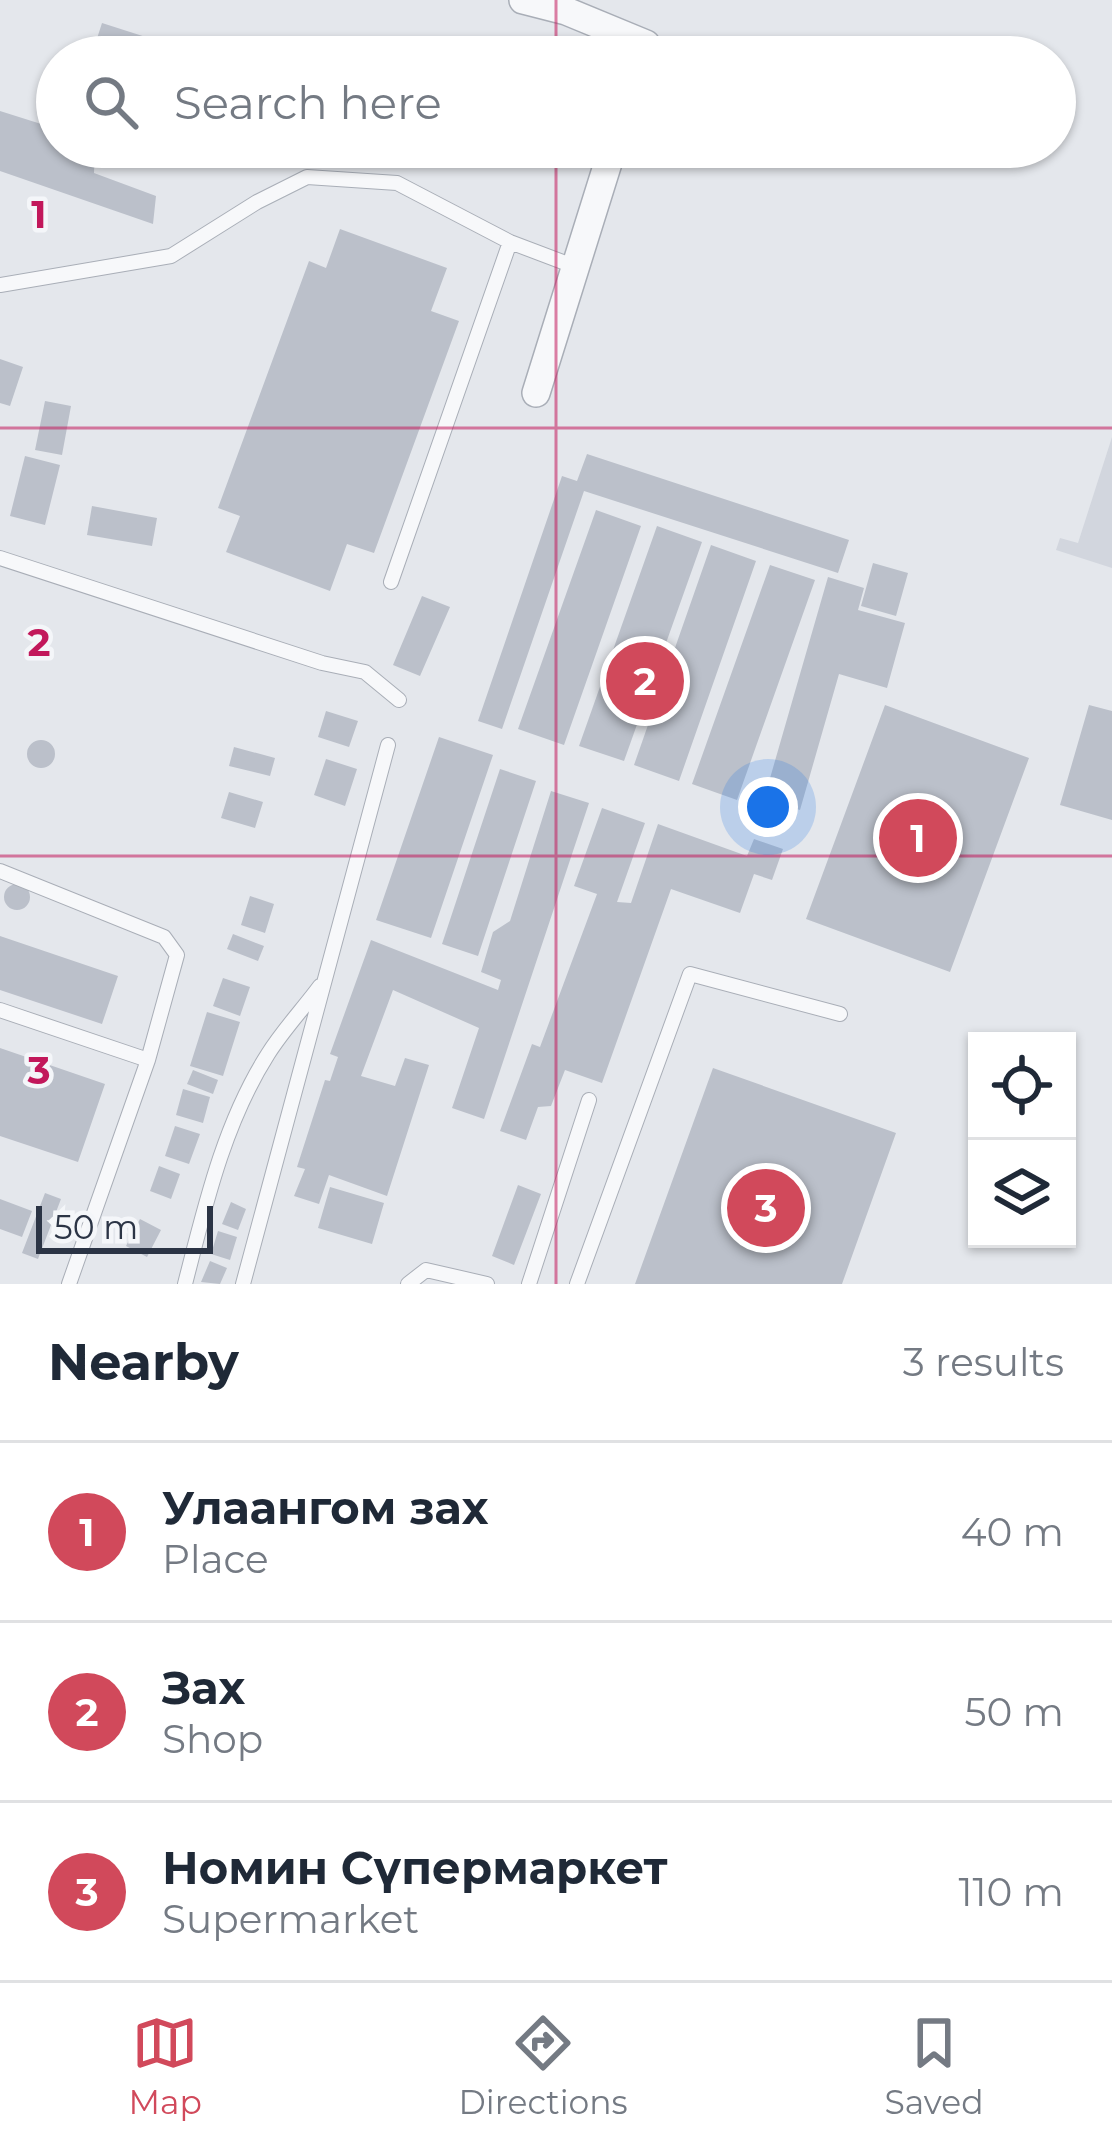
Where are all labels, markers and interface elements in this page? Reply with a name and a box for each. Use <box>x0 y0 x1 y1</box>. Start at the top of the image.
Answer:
search box <box>36 36 1076 168</box>
icon: search <box>78 69 144 135</box>
text: Search here <box>174 75 442 130</box>
text: 1 <box>31 190 47 238</box>
text: 2 <box>27 618 51 666</box>
pin: 2 <box>606 636 684 726</box>
your location <box>738 777 798 837</box>
pin: 1 <box>879 793 957 883</box>
map controls <box>968 1032 1076 1248</box>
button: locate <box>968 1032 1076 1140</box>
text: 3 <box>26 1046 51 1094</box>
button: layers <box>968 1140 1076 1248</box>
pin: 3 <box>727 1163 805 1253</box>
scale bar <box>36 1200 213 1253</box>
text: 50 m <box>54 1207 138 1247</box>
text: Nearby <box>48 1331 239 1393</box>
text: 3 results <box>903 1338 1064 1386</box>
text: Улаангом зах <box>162 1480 488 1535</box>
text: 1 <box>79 1508 95 1556</box>
text: 40 m <box>961 1508 1064 1556</box>
text: Place <box>162 1535 269 1583</box>
text: Зах <box>162 1660 245 1715</box>
text: 2 <box>75 1688 99 1736</box>
text: 50 m <box>965 1688 1064 1736</box>
text: Shop <box>162 1715 263 1763</box>
text: Номин Сүпермаркет <box>162 1840 668 1895</box>
text: 3 <box>75 1868 99 1916</box>
text: 110 m <box>958 1868 1064 1916</box>
text: Supermarket <box>162 1895 419 1943</box>
tab: Map <box>128 2010 202 2122</box>
tab: Directions <box>459 2010 628 2122</box>
tab: Saved <box>884 2010 984 2122</box>

